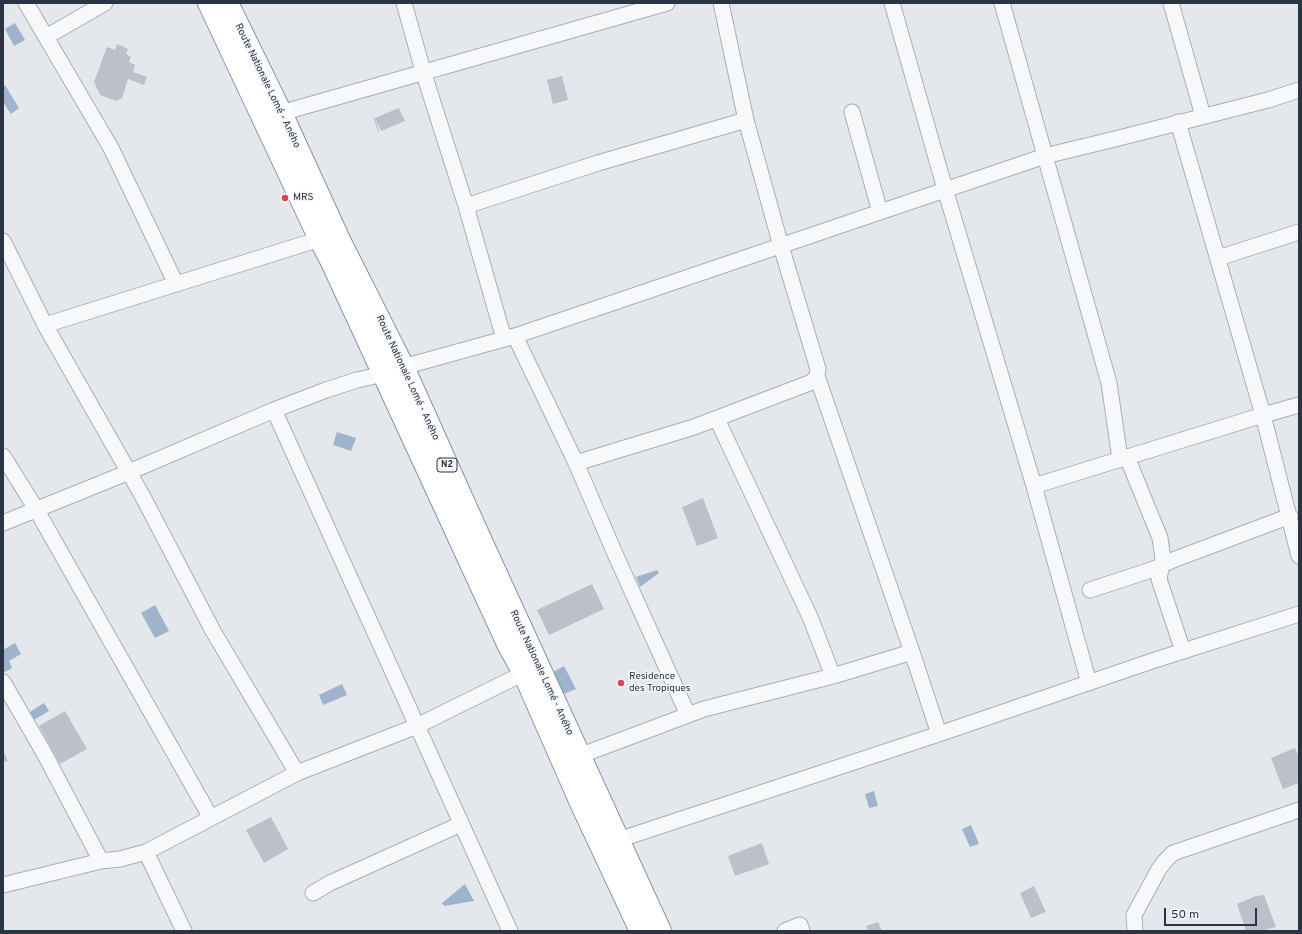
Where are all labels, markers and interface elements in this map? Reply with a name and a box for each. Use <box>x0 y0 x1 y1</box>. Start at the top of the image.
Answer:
street label: Route Nationale Lomé - Aného <box>232 22 302 150</box>
place label: MRS <box>293 192 313 204</box>
marker: MRS <box>280 193 290 203</box>
street label: Route Nationale Lomé - Aného <box>373 313 441 443</box>
road number: N2 <box>437 458 457 472</box>
street label: Route Nationale Lomé - Aného <box>507 608 575 738</box>
place label: Residence des Tropiques <box>629 671 690 694</box>
marker: Residence des Tropiques <box>616 678 626 688</box>
scale bar <box>1166 900 1259 926</box>
text: 50 m <box>1171 907 1199 923</box>

